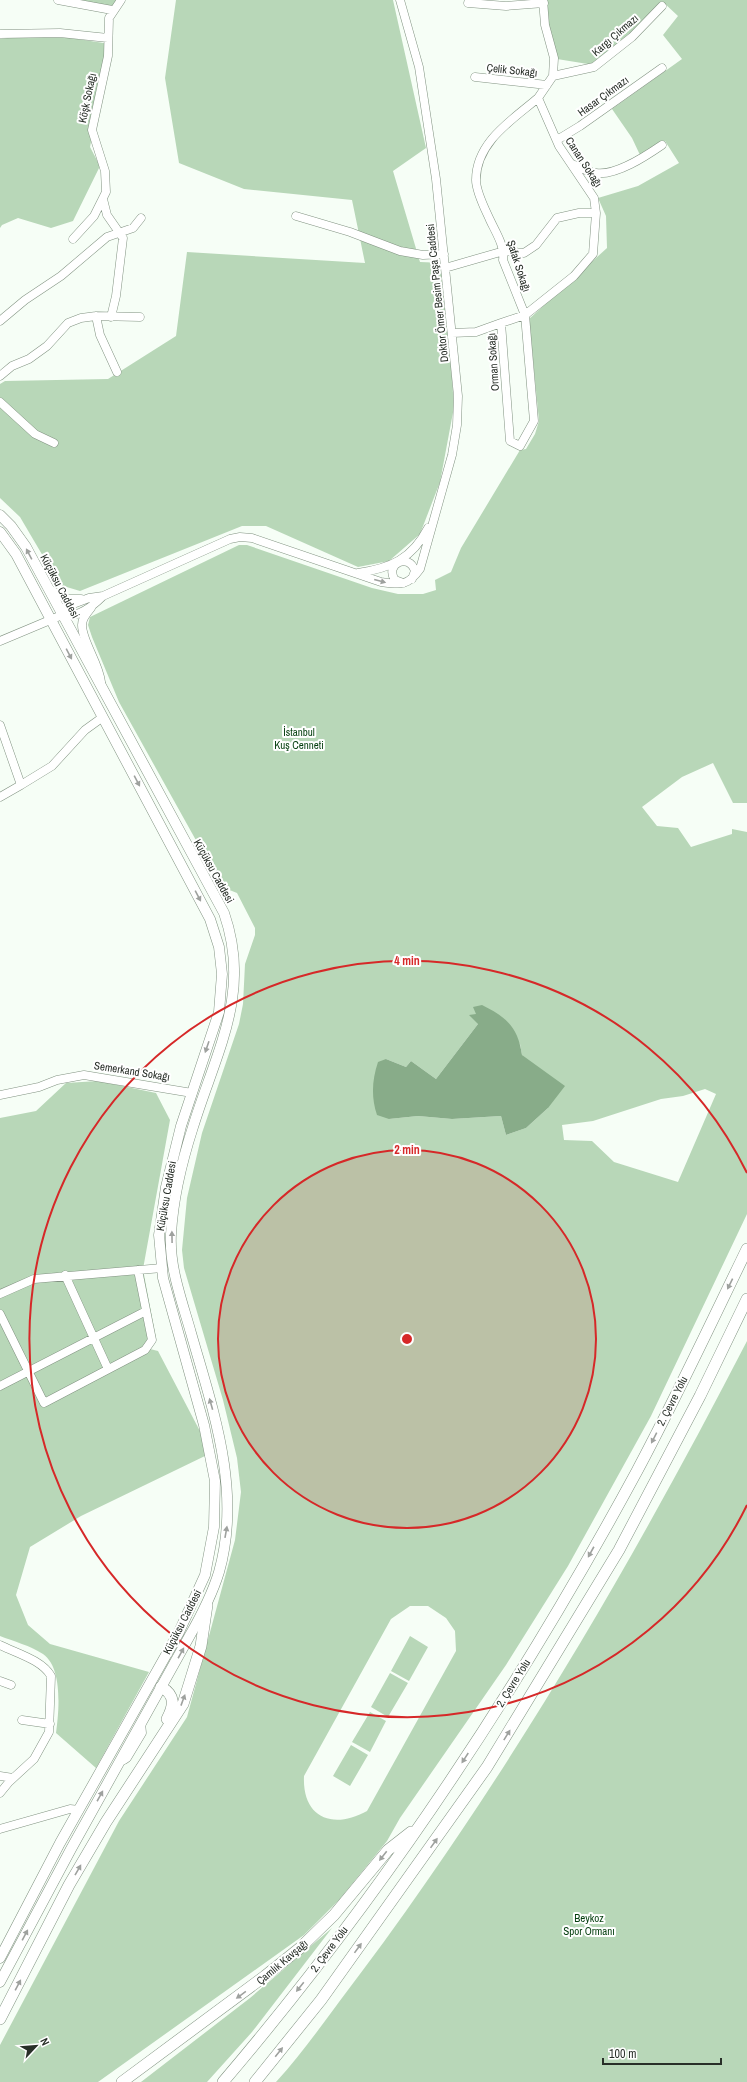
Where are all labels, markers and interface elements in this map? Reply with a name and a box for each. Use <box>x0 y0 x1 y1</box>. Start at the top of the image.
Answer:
street label: Kargı Çıkmazı <box>589 11 641 59</box>
street label: Çelik Sokağı <box>486 60 538 80</box>
street label: Köşk Sokağı <box>75 72 99 124</box>
street label: Hasar Çıkmazı <box>575 73 631 119</box>
street label: Canan Sokağı <box>563 134 605 190</box>
street label: Doktor Ömer Besim Paşa Caddesi <box>423 223 451 363</box>
street label: Şafak Sokağı <box>504 238 534 294</box>
street label: Orman Sokağı <box>484 332 502 392</box>
one-way arrow <box>26 548 33 560</box>
street label: Küçüksu Caddesi <box>37 552 83 620</box>
one-way arrow <box>374 578 386 584</box>
one-way arrow <box>66 648 73 660</box>
park label: İstanbul Kuş Cenneti <box>274 725 324 752</box>
one-way arrow <box>134 775 141 787</box>
street label: Küçüksu Caddesi <box>191 837 237 905</box>
one-way arrow <box>195 890 202 902</box>
text: 4 min <box>394 953 420 969</box>
one-way arrow <box>204 1042 210 1054</box>
street label: Semerkand Sokağı <box>93 1058 171 1084</box>
text: 2 min <box>394 1142 420 1158</box>
street label: Küçüksu Caddesi <box>153 1160 179 1232</box>
one-way arrow <box>169 1231 175 1244</box>
one-way arrow <box>727 1278 733 1289</box>
centre of rings <box>400 1332 414 1346</box>
street label: 2. Çevre Yolu <box>654 1374 690 1428</box>
one-way arrow <box>208 1398 214 1410</box>
one-way arrow <box>651 1432 657 1444</box>
one-way arrow <box>223 1526 229 1539</box>
one-way arrow <box>588 1546 595 1558</box>
street label: Küçüksu Caddesi <box>160 1587 204 1657</box>
one-way arrow <box>177 1647 184 1659</box>
street label: 2. Çevre Yolu <box>493 1656 533 1710</box>
one-way arrow <box>181 1693 187 1705</box>
one-way arrow <box>503 1729 510 1741</box>
one-way arrow <box>461 1753 469 1763</box>
one-way arrow <box>97 1790 103 1802</box>
one-way arrow <box>430 1838 438 1848</box>
one-way arrow <box>379 1850 388 1861</box>
one-way arrow <box>75 1864 82 1876</box>
park label: Beykoz Spor Ormanı <box>563 1911 615 1938</box>
street label: 2. Çevre Yolu <box>307 1923 351 1975</box>
one-way arrow <box>22 1929 28 1941</box>
street label: Çamlık Kavşağı <box>253 1936 311 1988</box>
one-way arrow <box>354 1943 362 1954</box>
one-way arrow <box>15 1979 21 1990</box>
one-way arrow <box>295 1982 304 1993</box>
one-way arrow <box>235 1991 246 1999</box>
north arrow <box>16 2026 56 2066</box>
text: N <box>37 2036 53 2048</box>
scale bar <box>603 2040 721 2066</box>
one-way arrow <box>275 2046 284 2057</box>
text: 100 m <box>609 2046 636 2062</box>

